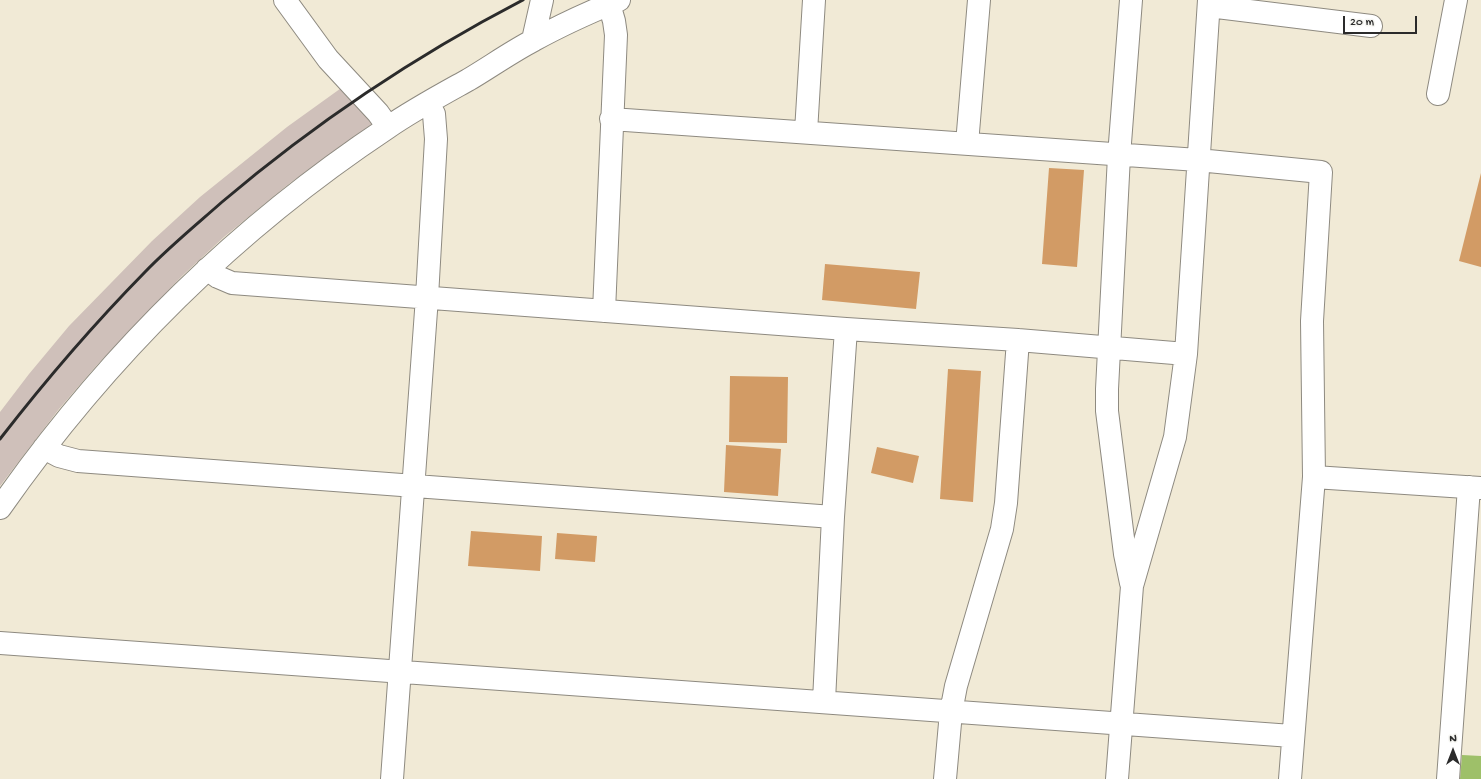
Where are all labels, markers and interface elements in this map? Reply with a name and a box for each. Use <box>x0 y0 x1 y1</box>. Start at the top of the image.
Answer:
scale bar <box>1345 8 1419 34</box>
text: 20 m <box>1350 16 1374 30</box>
north arrow <box>1433 731 1473 771</box>
text: N <box>1449 733 1457 745</box>

